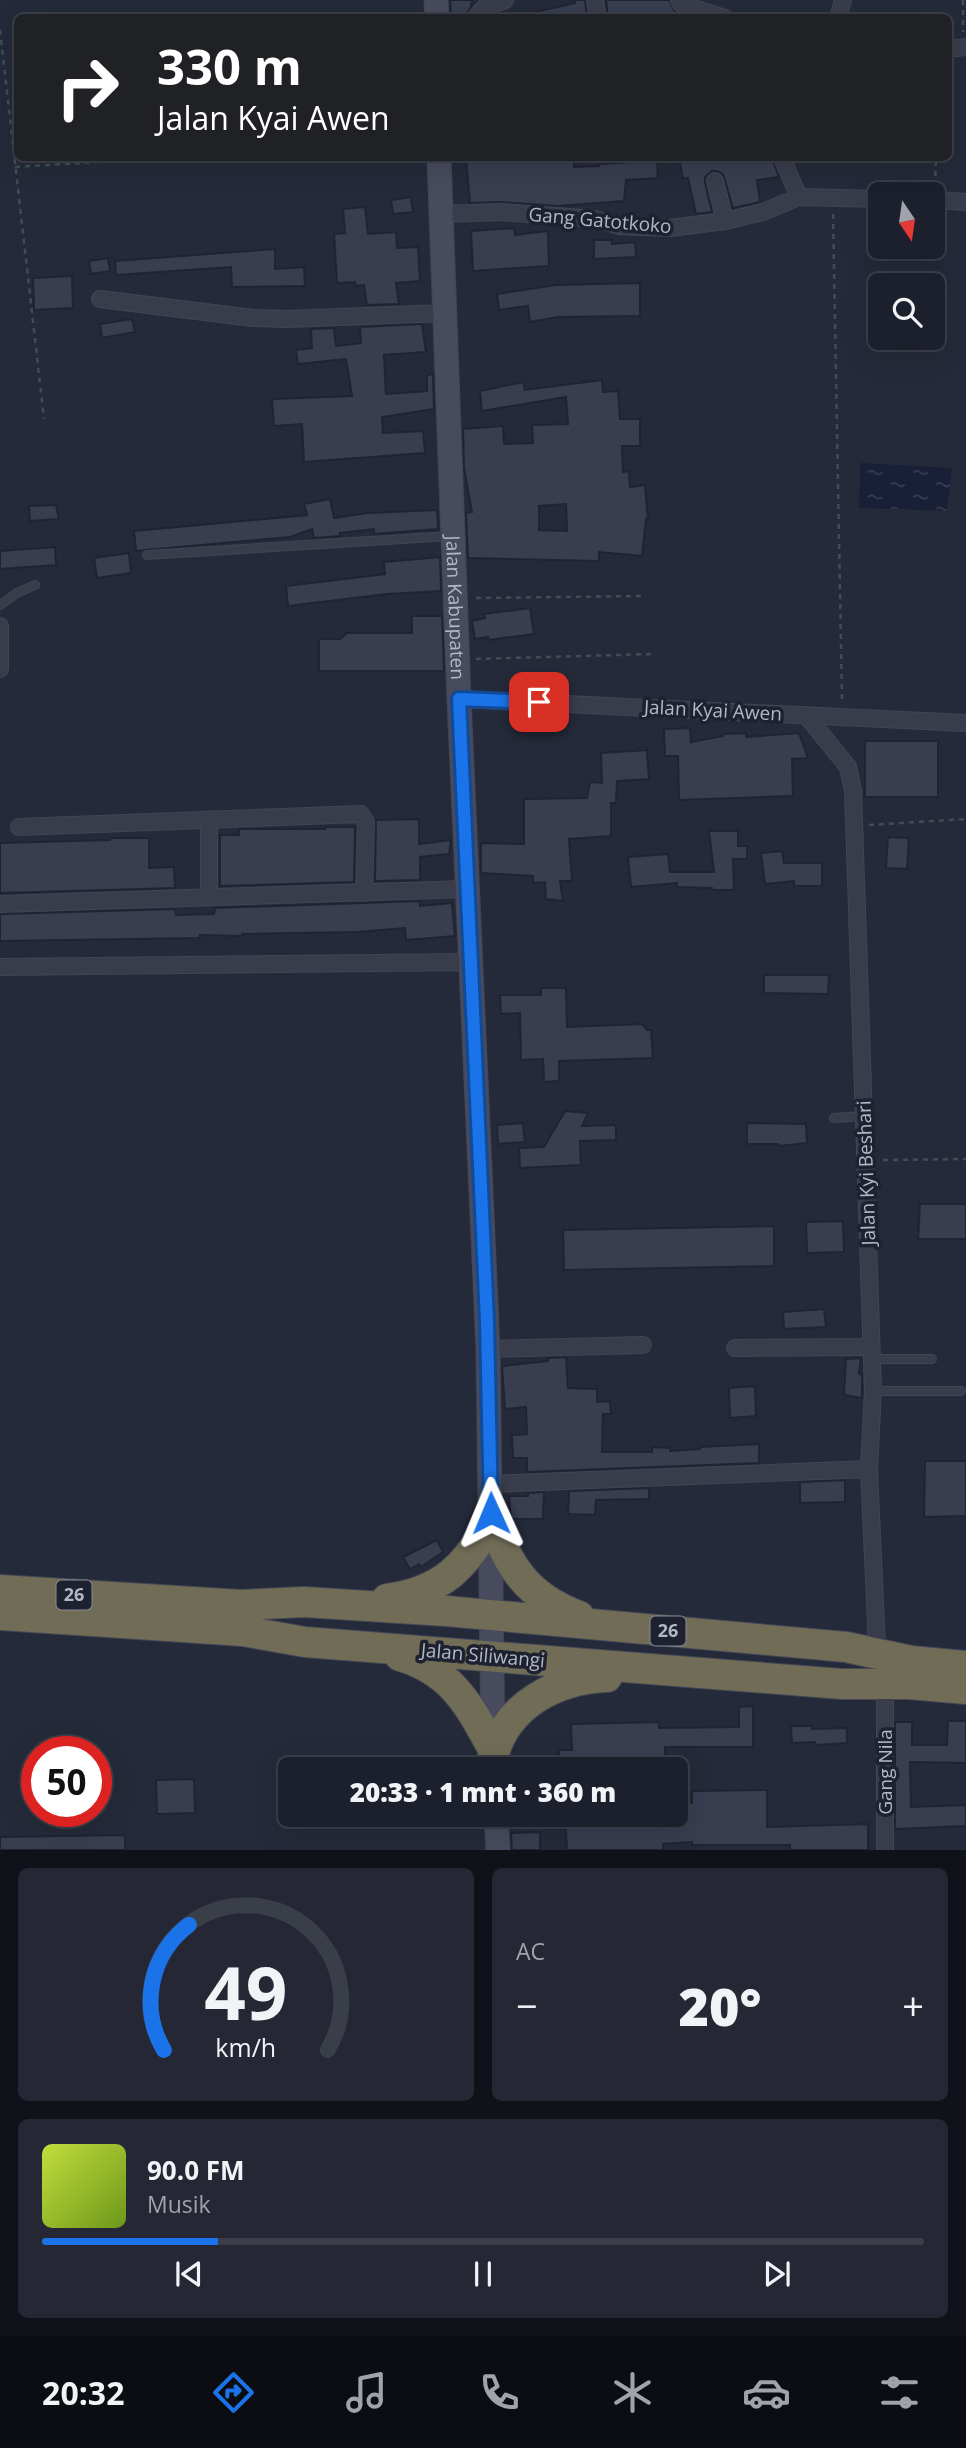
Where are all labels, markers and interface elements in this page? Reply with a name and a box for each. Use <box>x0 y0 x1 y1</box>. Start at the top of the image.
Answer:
text: 330 m <box>157 33 302 99</box>
icon: right <box>42 42 133 133</box>
text: Jalan Kyai Awen <box>157 96 390 139</box>
north arrow <box>868 182 945 259</box>
map controls <box>868 182 945 350</box>
street label: Gang Gatotkoko <box>527 201 673 239</box>
button: search <box>868 273 945 350</box>
street label: Jalan Kabupaten <box>440 533 471 680</box>
pin <box>509 672 569 732</box>
icon: arrive <box>520 683 558 721</box>
street label: Jalan Kyai Awen <box>641 693 783 727</box>
street label: Jalan Kyi Beshari <box>850 1100 882 1248</box>
position arrow <box>454 1476 528 1550</box>
road number: 26 <box>56 1580 92 1610</box>
road number: 26 <box>650 1616 686 1646</box>
street label: Jalan Siliwangi <box>418 1636 546 1673</box>
street label: Gang Nila <box>872 1729 898 1815</box>
speed limit sign: 50 <box>21 1736 112 1827</box>
text: 20:33 · 1 mnt · 360 m <box>350 1774 616 1810</box>
text: AC <box>516 1935 545 1967</box>
text: 49 <box>204 1943 288 2042</box>
text: 20° <box>679 1970 761 2041</box>
text: − <box>516 1979 538 2031</box>
text: + <box>902 1979 924 2031</box>
text: km/h <box>216 2030 276 2064</box>
text: 90.0 FM <box>147 2152 245 2188</box>
text: Musik <box>147 2188 211 2220</box>
icon: previous <box>170 2255 208 2293</box>
icon: pause <box>464 2255 502 2293</box>
icon: next <box>758 2255 796 2293</box>
icon: directions <box>209 2368 258 2417</box>
icon: music <box>342 2368 391 2417</box>
icon: phone <box>475 2368 524 2417</box>
icon: climate <box>608 2368 657 2417</box>
icon: car <box>742 2368 791 2417</box>
icon: filters <box>875 2368 924 2417</box>
text: 20:32 <box>42 2371 124 2414</box>

